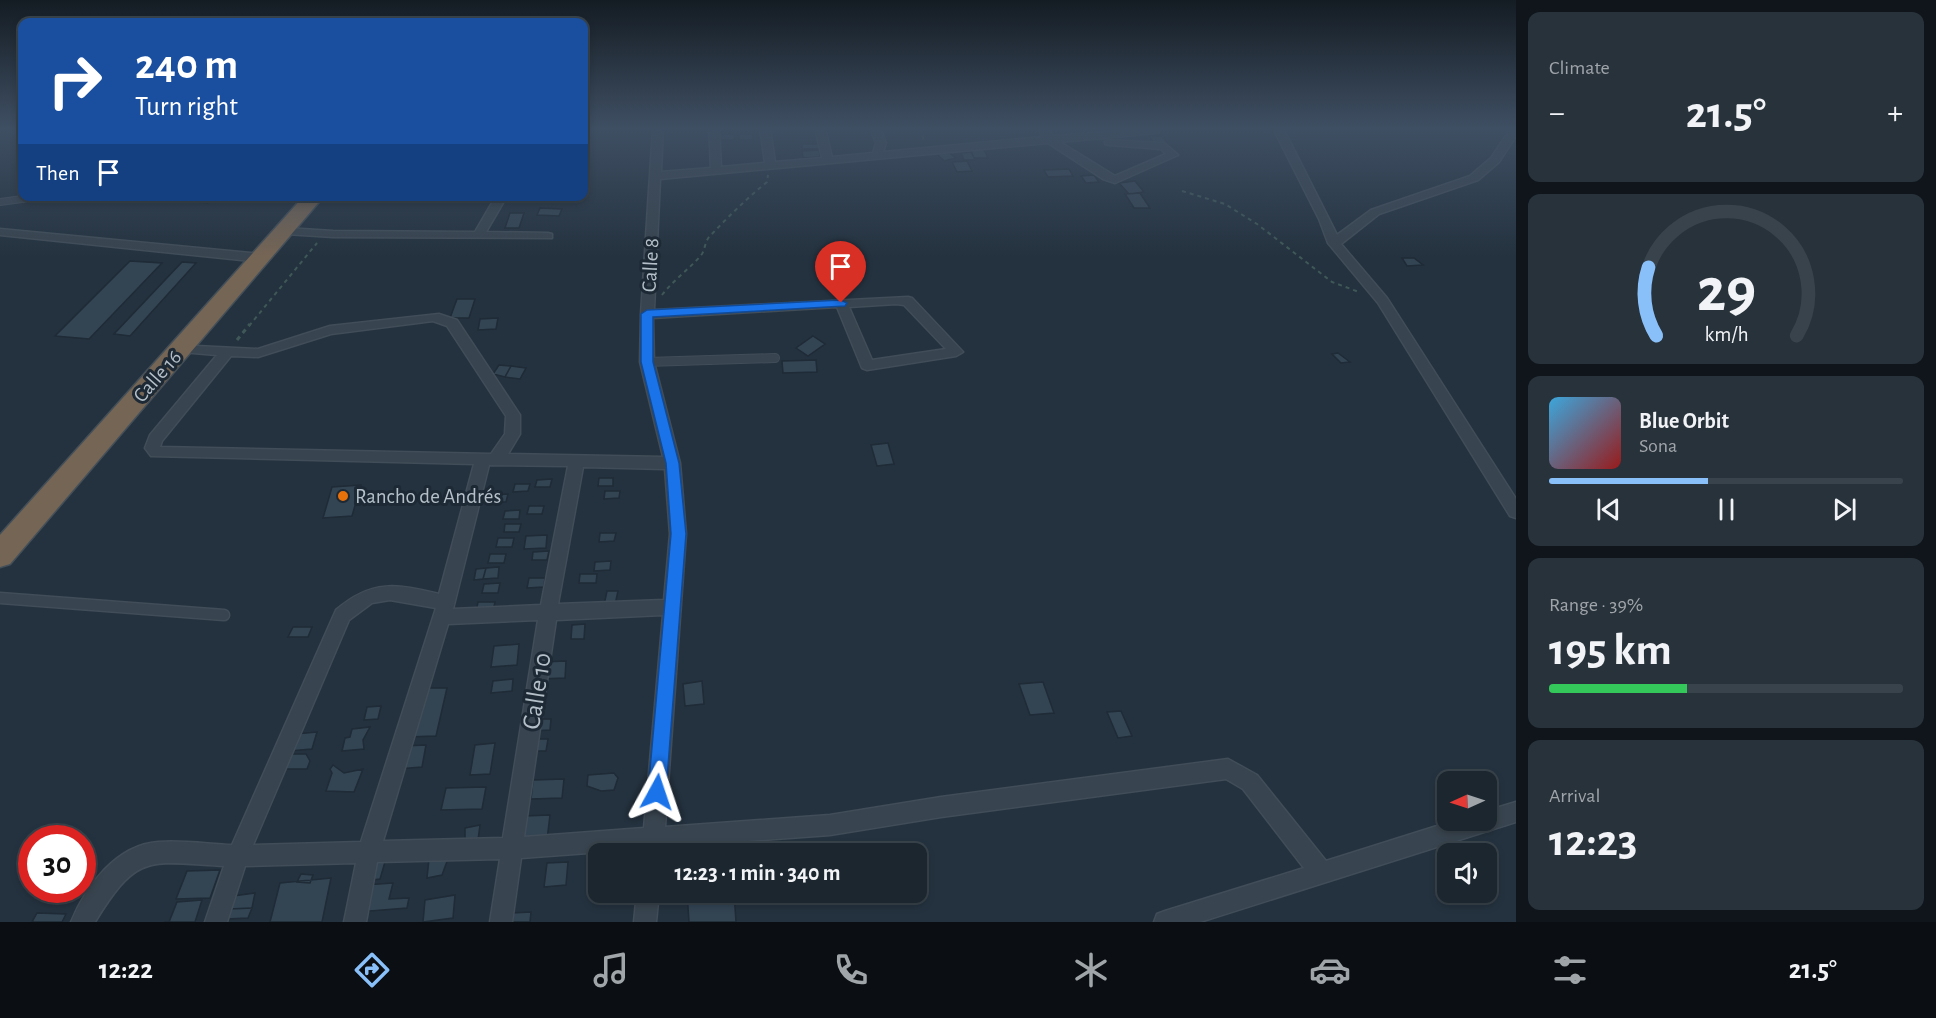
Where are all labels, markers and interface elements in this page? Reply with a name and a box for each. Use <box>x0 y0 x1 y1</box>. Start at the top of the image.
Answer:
icon: right <box>36 42 114 120</box>
text: 240 m <box>135 44 238 86</box>
text: Climate <box>1549 58 1610 78</box>
text: 21.5° <box>1686 91 1766 136</box>
text: Turn right <box>135 93 238 120</box>
text: − <box>1549 97 1565 130</box>
text: + <box>1887 97 1903 130</box>
icon: arrive <box>92 156 125 189</box>
text: Then <box>36 162 80 184</box>
street label: Calle 8 <box>639 237 662 293</box>
pin <box>815 241 866 303</box>
icon: arrive <box>824 250 857 283</box>
text: 29 <box>1696 260 1756 322</box>
text: km/h <box>1704 324 1748 345</box>
street label: Calle 16 <box>129 346 185 406</box>
text: Blue Orbit <box>1639 410 1729 432</box>
text: Sona <box>1639 436 1677 456</box>
place label: Rancho de Andrés <box>355 486 501 507</box>
marker: Rancho de Andrés <box>336 489 350 503</box>
icon: previous <box>1592 493 1625 526</box>
icon: pause <box>1710 493 1743 526</box>
icon: next <box>1828 493 1861 526</box>
text: Range · 39% <box>1549 595 1643 615</box>
text: 195 km <box>1549 628 1672 673</box>
street label: Calle 10 <box>518 651 556 731</box>
position arrow <box>625 760 689 824</box>
north arrow <box>1437 771 1497 831</box>
map controls <box>1437 771 1497 903</box>
text: Arrival <box>1549 786 1600 806</box>
text: 12:23 <box>1549 819 1637 864</box>
speed limit sign: 30 <box>18 825 96 903</box>
button: sound <box>1437 843 1497 903</box>
text: 12:23 · 1 min · 340 m <box>675 862 841 884</box>
icon: directions <box>351 949 393 991</box>
icon: music <box>590 949 632 991</box>
icon: phone <box>830 949 872 991</box>
icon: climate <box>1070 949 1112 991</box>
icon: car <box>1309 949 1351 991</box>
icon: filters <box>1549 949 1591 991</box>
text: 12:22 <box>99 956 153 983</box>
text: 21.5° <box>1789 956 1837 983</box>

